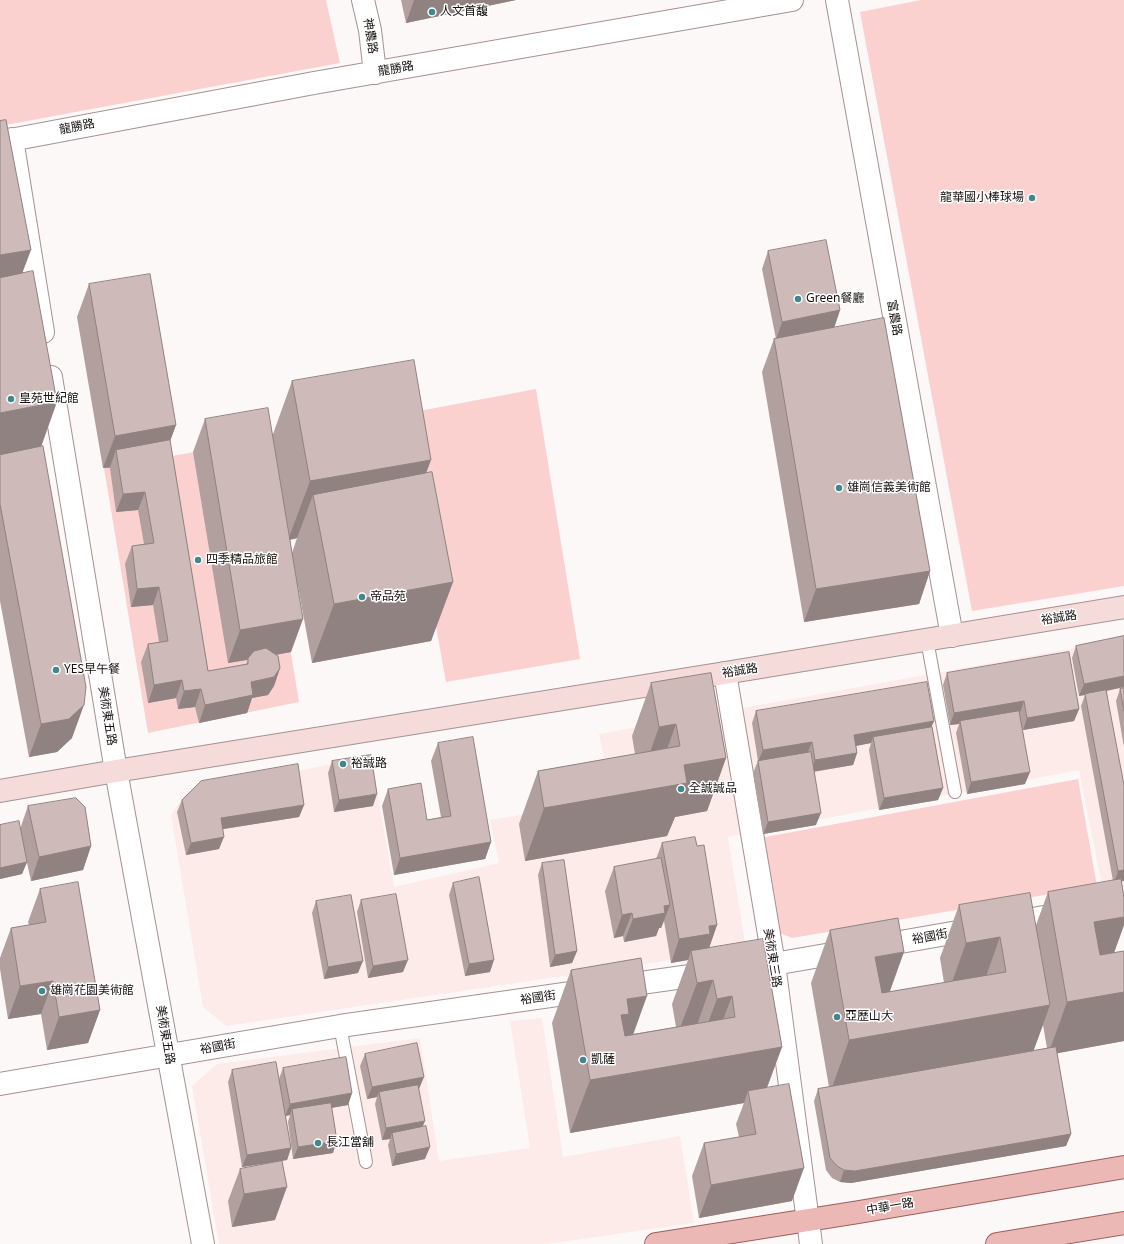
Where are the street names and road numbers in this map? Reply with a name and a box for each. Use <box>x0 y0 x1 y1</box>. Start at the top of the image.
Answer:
street label: 神農路 <box>360 17 380 55</box>
street label: 龍勝路 <box>377 59 415 79</box>
street label: 龍勝路 <box>58 116 96 138</box>
street label: 富農路 <box>884 299 904 337</box>
street label: 裕誠路 <box>1040 608 1078 628</box>
street label: 裕誠路 <box>721 661 759 681</box>
street label: 美術東五路 <box>95 685 119 747</box>
street label: 美術東三路 <box>760 927 784 989</box>
street label: 裕國街 <box>911 927 949 947</box>
street label: 裕國街 <box>519 988 557 1008</box>
street label: 美術東五路 <box>153 1004 177 1066</box>
street label: 裕國街 <box>199 1037 237 1057</box>
street label: 中華一路 <box>865 1196 915 1218</box>

